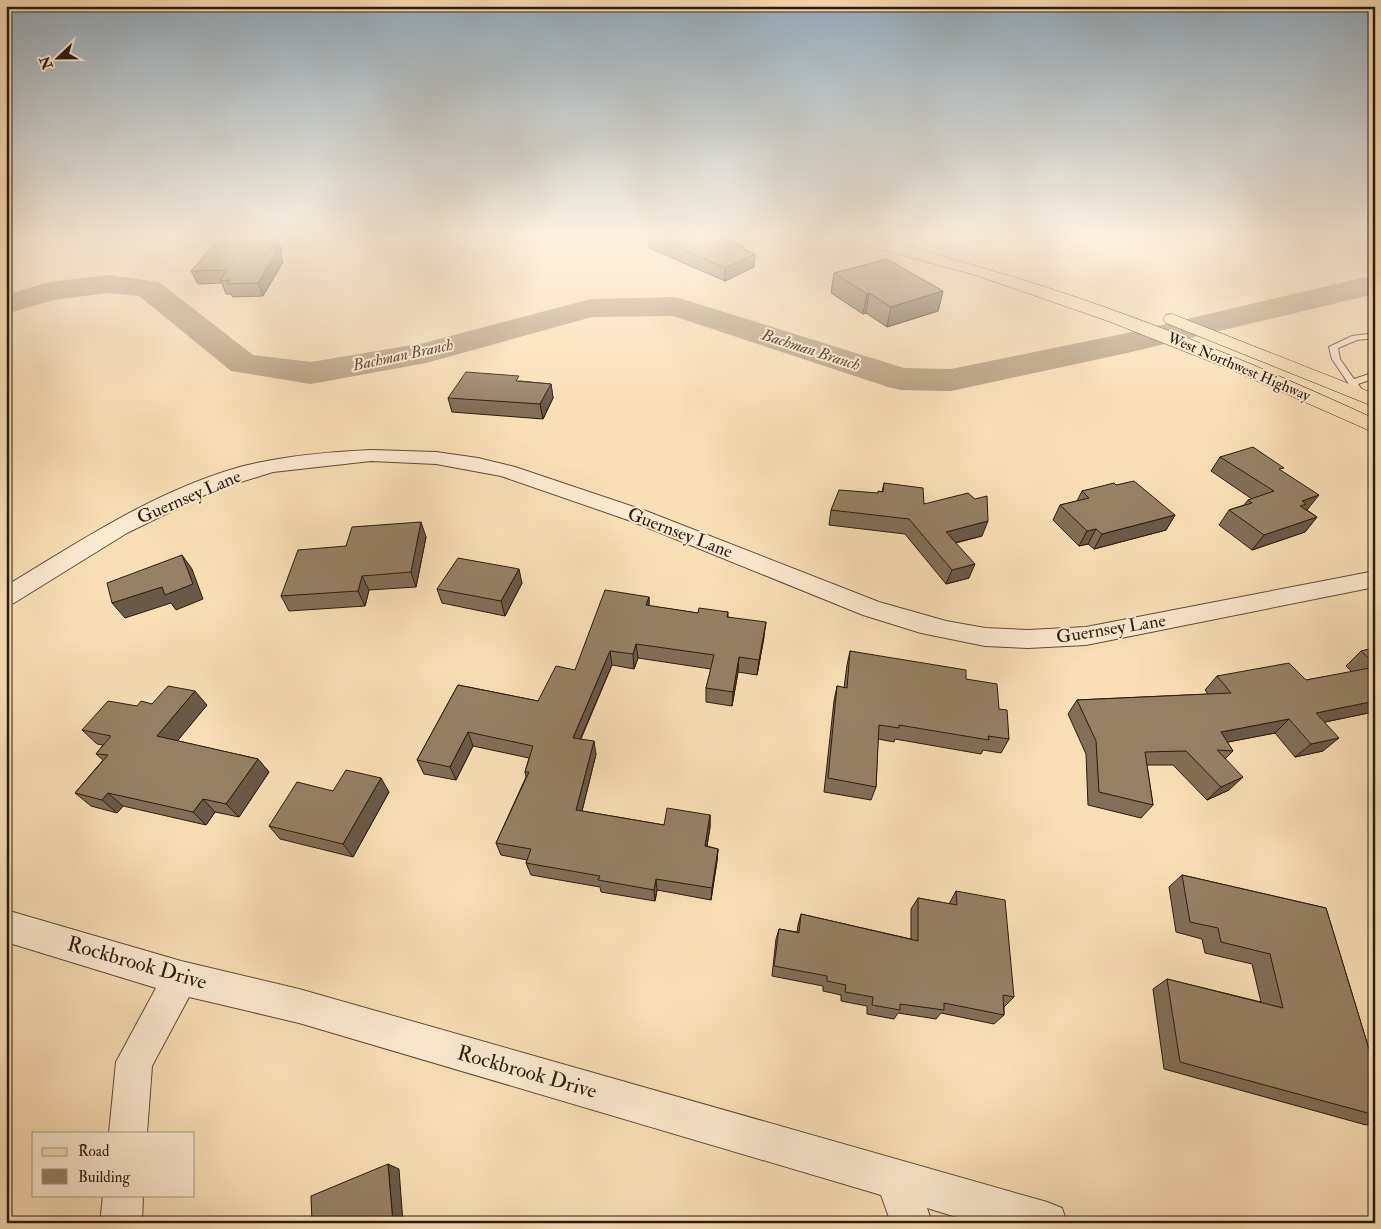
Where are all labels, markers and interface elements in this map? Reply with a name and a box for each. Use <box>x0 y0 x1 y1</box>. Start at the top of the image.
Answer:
north arrow <box>32 32 82 82</box>
text: N <box>36 53 57 73</box>
water label: Bachman Branch <box>758 324 863 375</box>
street label: West Northwest Highway <box>1164 328 1314 406</box>
water label: Bachman Branch <box>350 335 455 376</box>
street label: Guernsey Lane <box>134 465 245 529</box>
street label: Guernsey Lane <box>624 502 736 564</box>
street label: Guernsey Lane <box>1055 609 1168 649</box>
street label: Rockbrook Drive <box>64 930 210 996</box>
street label: Rockbrook Drive <box>454 1039 600 1105</box>
legend <box>32 1132 195 1196</box>
text: Road <box>78 1142 110 1161</box>
text: Building <box>78 1168 130 1187</box>

